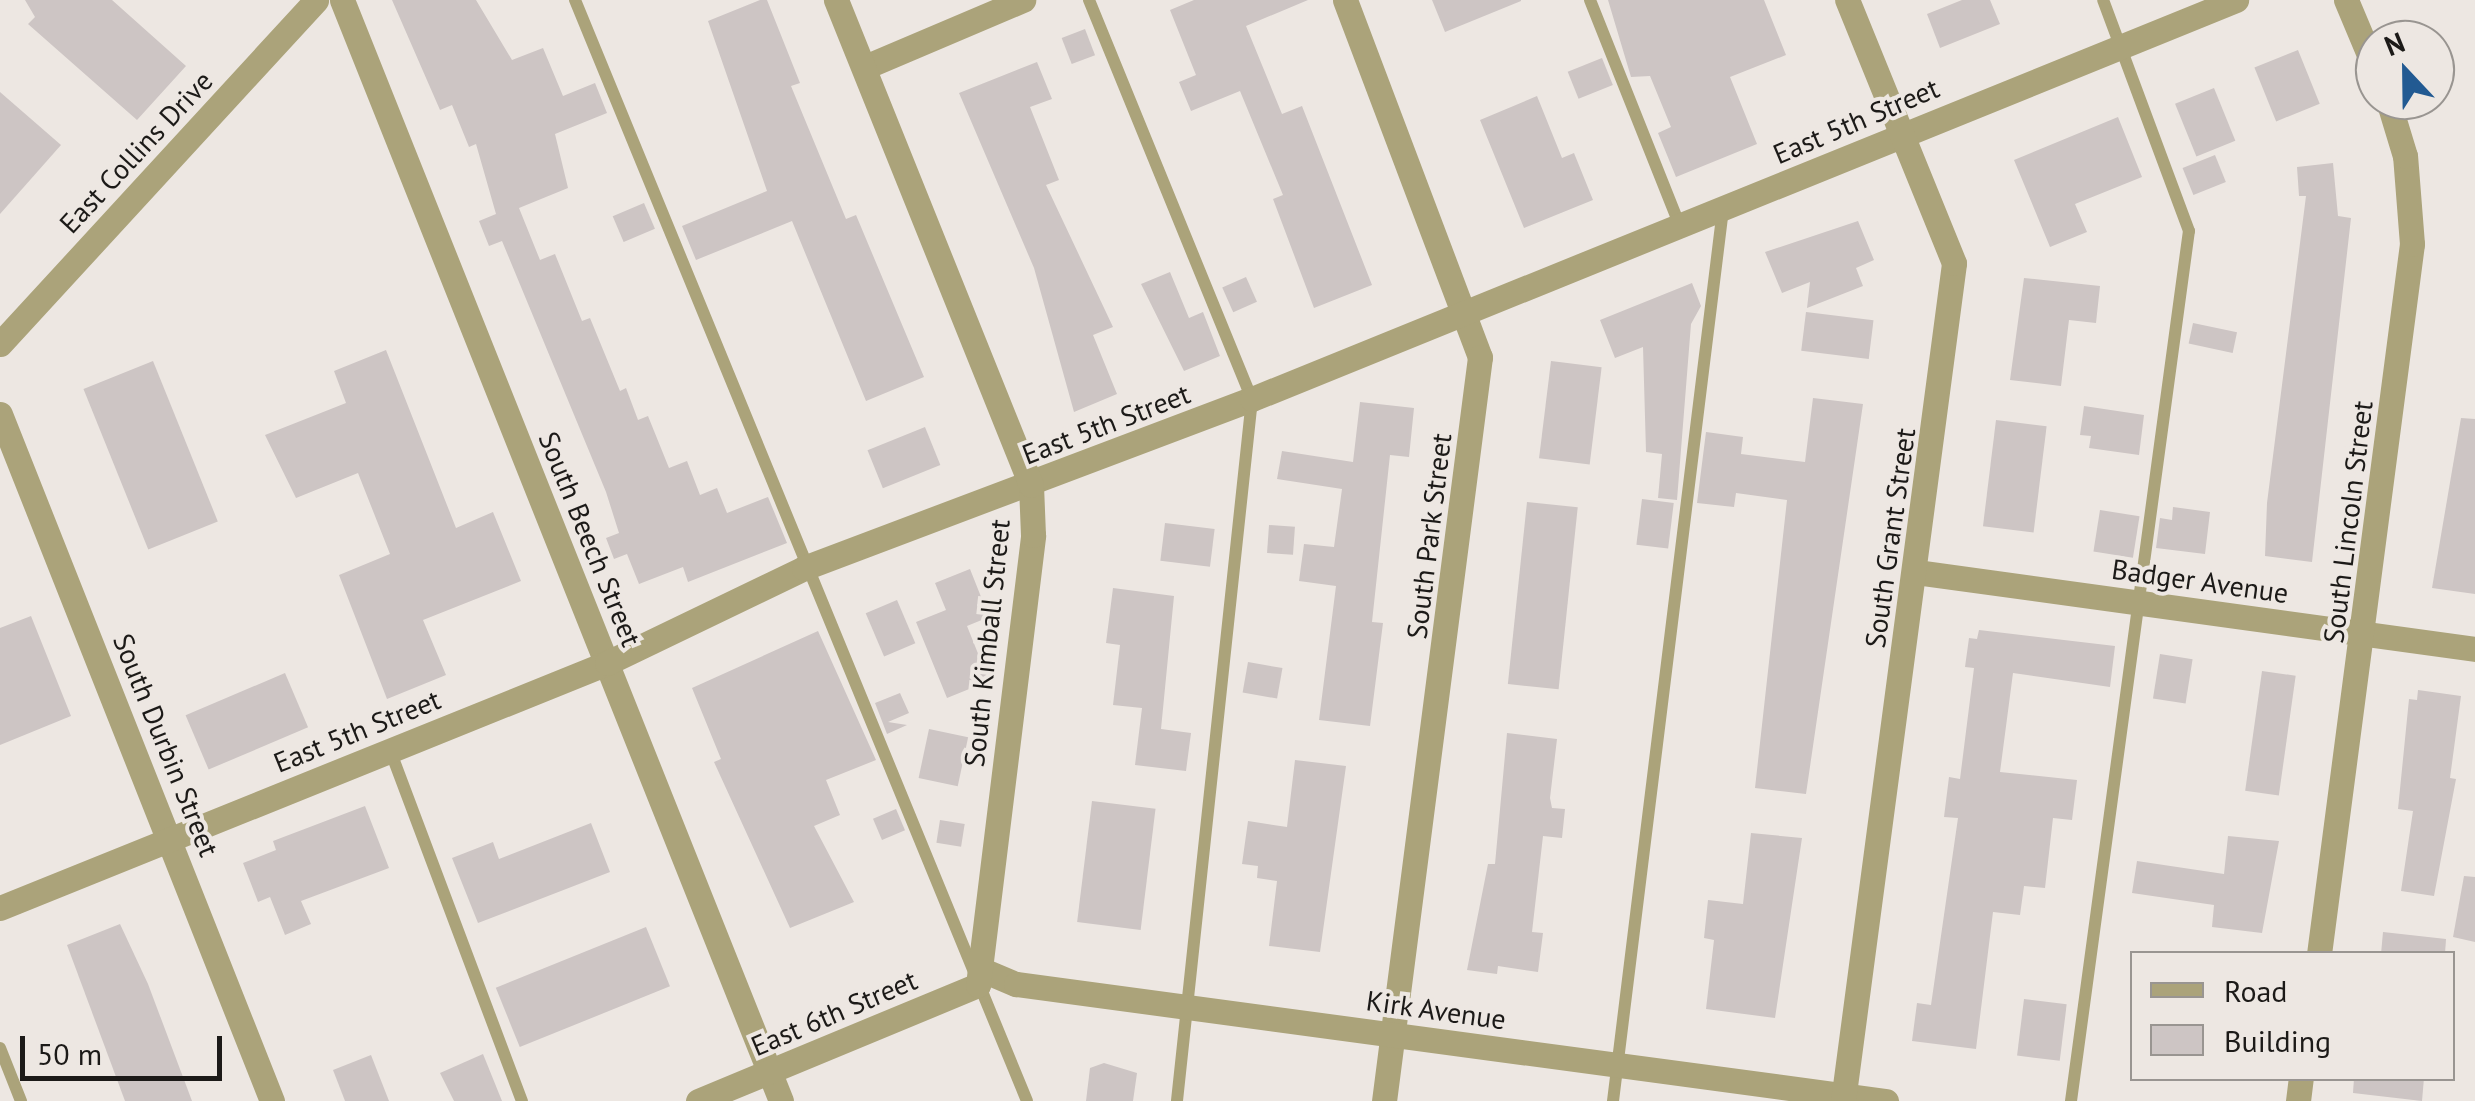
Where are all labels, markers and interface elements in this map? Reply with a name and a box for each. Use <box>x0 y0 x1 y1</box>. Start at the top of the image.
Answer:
north arrow <box>2355 20 2455 120</box>
text: N <box>2379 23 2410 64</box>
street label: East Collins Drive <box>52 64 220 240</box>
street label: East 5th Street <box>1768 71 1944 171</box>
street label: East 5th Street <box>1017 377 1195 471</box>
street label: South Lincoln Street <box>2316 399 2380 645</box>
street label: South Grant Street <box>1858 426 1922 650</box>
street label: South Beech Street <box>532 427 648 651</box>
street label: South Park Street <box>1400 431 1458 641</box>
street label: South Kimball Street <box>957 517 1017 769</box>
street label: Badger Avenue <box>2109 552 2291 610</box>
street label: South Durbin Street <box>106 629 226 861</box>
street label: East 5th Street <box>269 682 445 780</box>
legend <box>2130 951 2455 1081</box>
street label: East 6th Street <box>746 963 922 1063</box>
text: Road <box>2224 971 2288 1010</box>
street label: Kirk Avenue <box>1363 983 1509 1037</box>
scale bar <box>25 1016 228 1078</box>
text: Building <box>2224 1021 2331 1060</box>
text: 50 m <box>37 1034 102 1073</box>

